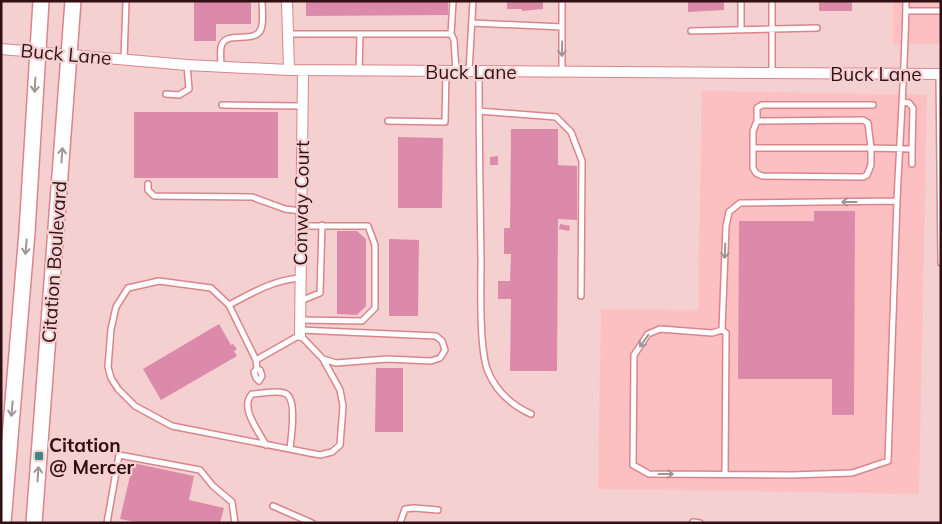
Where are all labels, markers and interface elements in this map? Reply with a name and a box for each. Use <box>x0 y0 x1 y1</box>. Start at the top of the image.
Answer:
street label: Buck Lane <box>19 38 113 70</box>
one-way arrow <box>557 41 567 57</box>
street label: Buck Lane <box>425 60 517 84</box>
street label: Buck Lane <box>830 62 922 86</box>
one-way arrow <box>31 77 40 93</box>
street label: Conway Court <box>288 140 314 266</box>
one-way arrow <box>57 147 67 163</box>
street label: Citation Boulevard <box>36 180 72 344</box>
one-way arrow <box>841 197 857 206</box>
one-way arrow <box>21 239 31 255</box>
one-way arrow <box>720 242 730 259</box>
one-way arrow <box>639 334 649 348</box>
one-way arrow <box>8 401 17 417</box>
place label: Citation @ Mercer <box>49 433 135 479</box>
marker: Citation @ Mercer <box>33 450 45 462</box>
one-way arrow <box>33 466 42 482</box>
one-way arrow <box>658 469 674 479</box>

